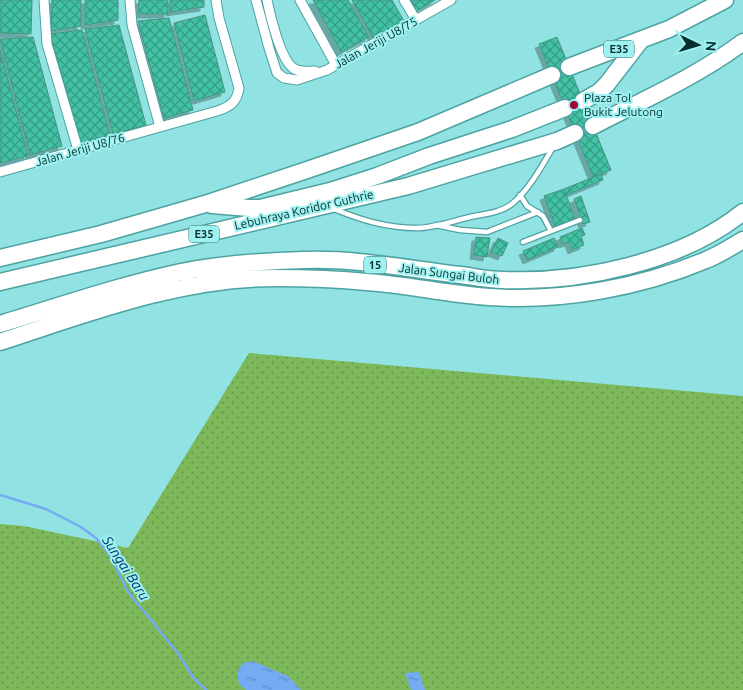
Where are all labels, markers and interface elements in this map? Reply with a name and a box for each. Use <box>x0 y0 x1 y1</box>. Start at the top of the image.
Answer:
street label: Jalan Jeriji U8/75 <box>332 14 419 71</box>
north arrow <box>673 20 723 70</box>
text: N <box>703 40 719 52</box>
road number: E35 <box>604 41 634 58</box>
place label: Plaza Tol Bukit Jelutong <box>584 91 663 118</box>
marker: Plaza Tol Bukit Jelutong <box>568 99 580 111</box>
street label: Jalan Jeriji U8/76 <box>34 130 126 169</box>
street label: Lebuhraya Koridor Guthrie <box>233 187 375 232</box>
road number: E35 <box>189 225 219 242</box>
road number: 15 <box>364 256 386 274</box>
street label: Jalan Sungai Buloh <box>398 261 500 286</box>
water label: Sungai Baru <box>99 532 153 604</box>

